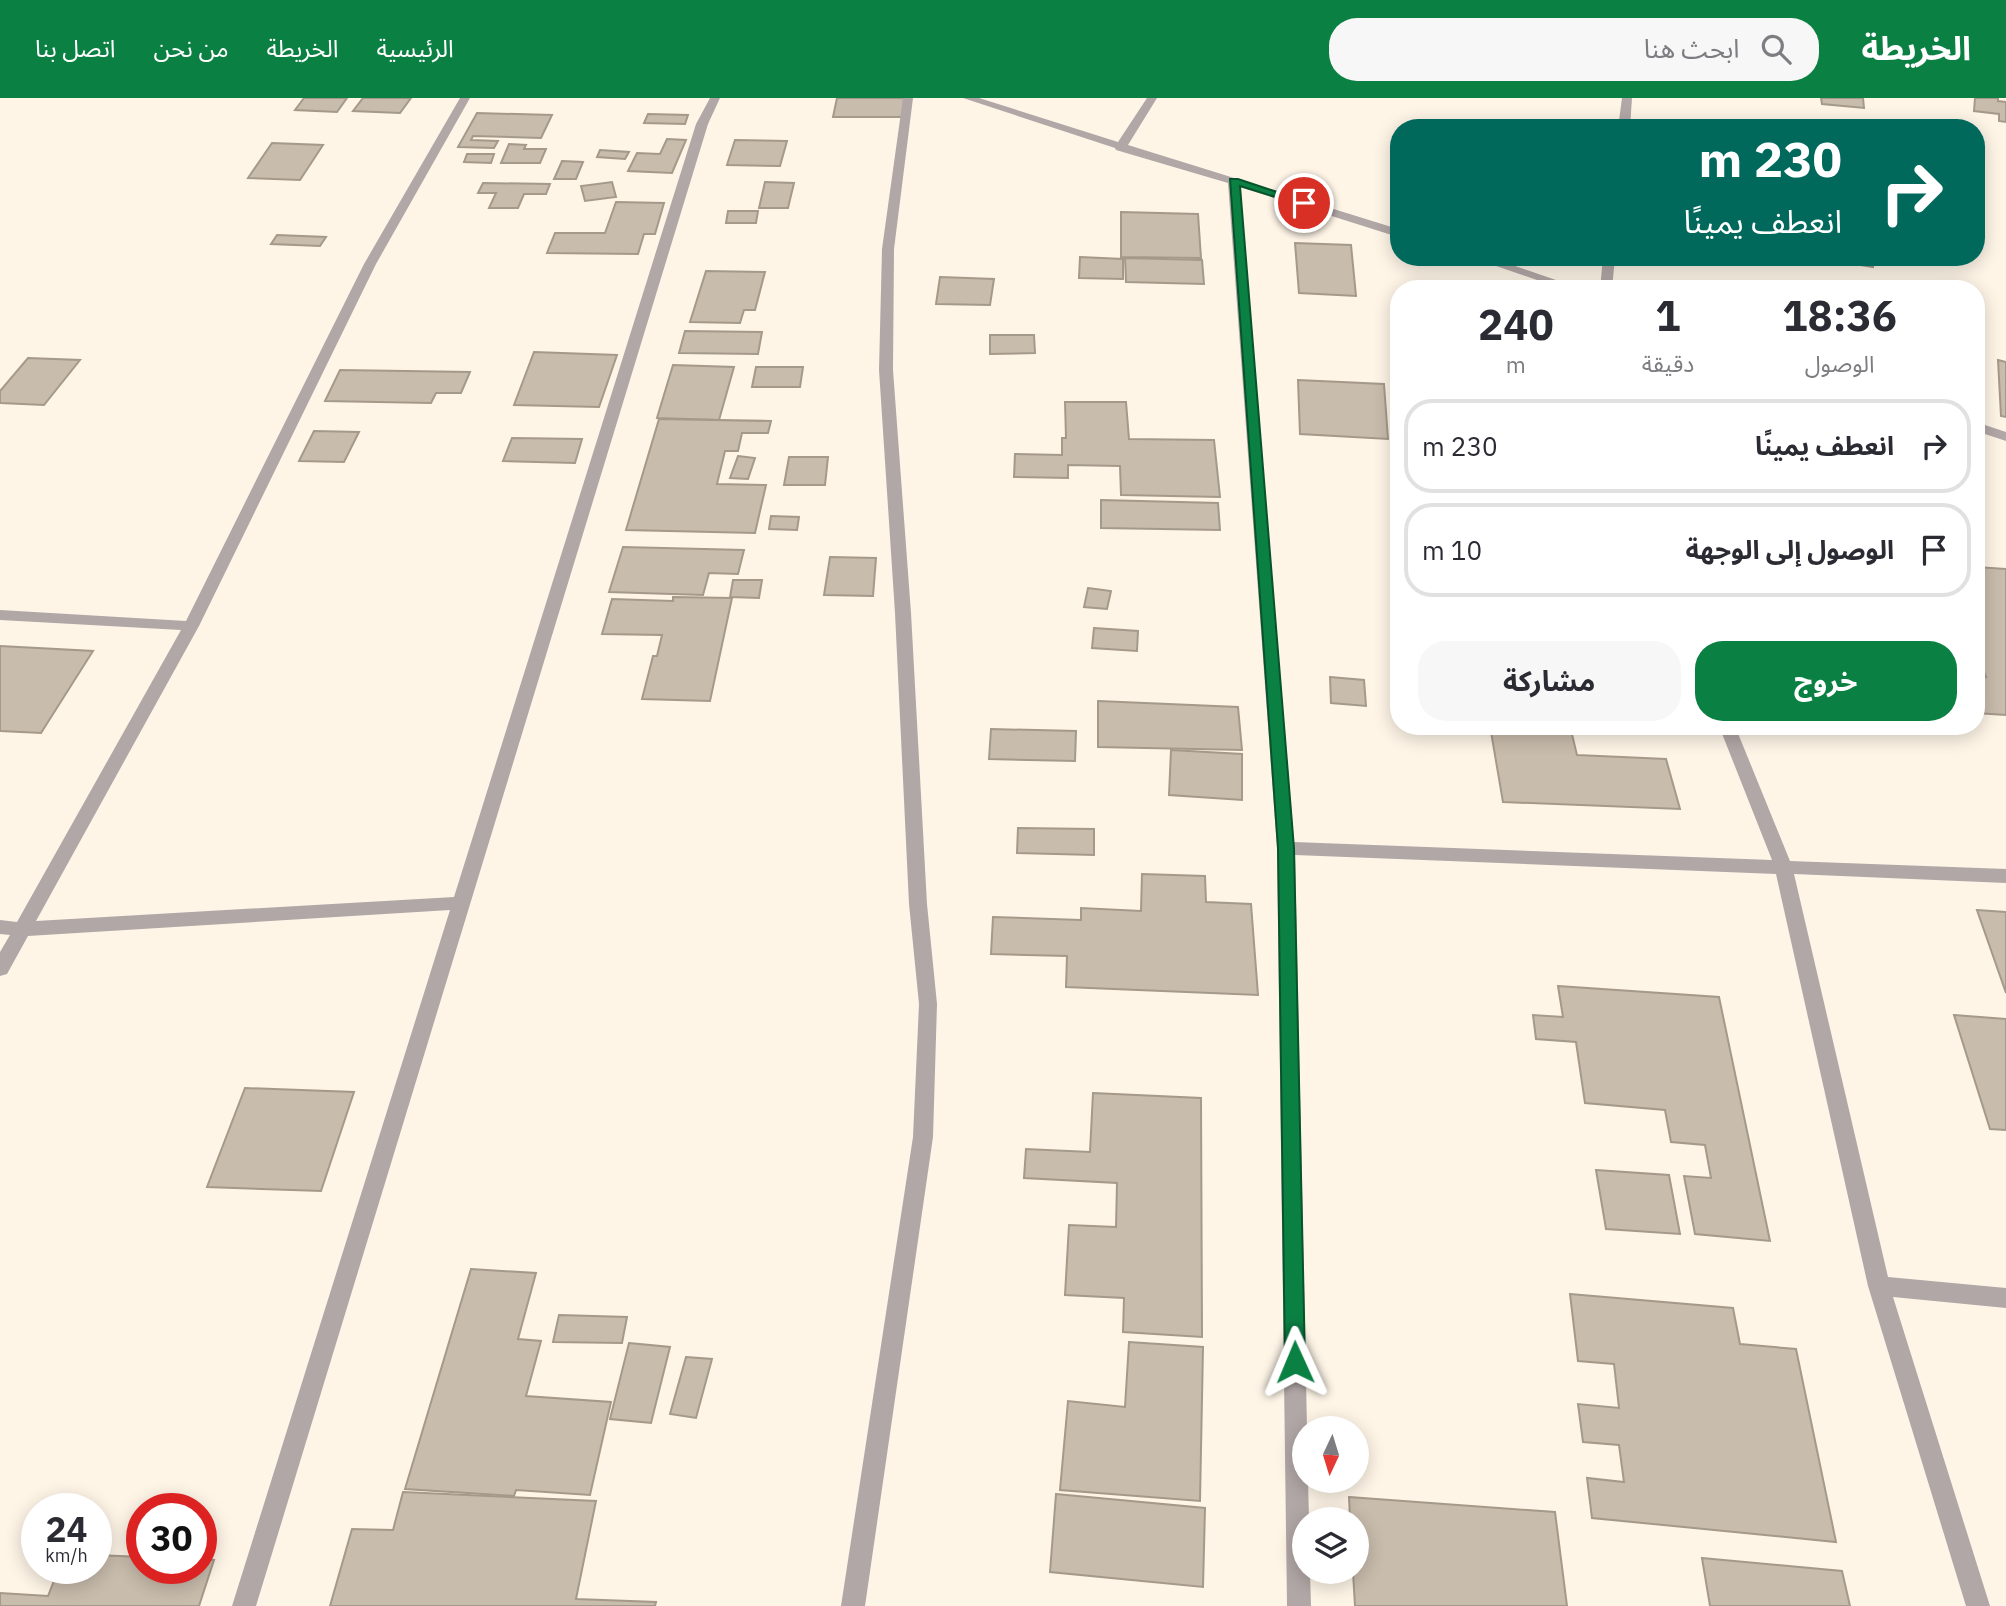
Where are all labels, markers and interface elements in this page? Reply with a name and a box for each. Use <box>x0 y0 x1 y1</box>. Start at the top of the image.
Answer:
search box <box>1329 18 1819 81</box>
text: الخريطة <box>1861 26 1971 69</box>
icon: search <box>1757 30 1795 68</box>
text: ابحث هنا <box>1644 31 1739 65</box>
text: اتصل بنا <box>35 32 116 64</box>
text: من نحن <box>154 32 229 64</box>
text: الخريطة <box>267 32 339 64</box>
text: الرئيسية <box>377 32 454 64</box>
text: 230 m <box>1698 127 1842 190</box>
icon: right <box>1866 147 1957 238</box>
pin <box>1274 173 1334 233</box>
icon: arrive <box>1285 184 1323 222</box>
text: انعطف يمينًا <box>1683 200 1842 242</box>
text: 1 <box>1655 288 1681 343</box>
text: 18:36 <box>1782 288 1897 343</box>
text: 240 <box>1478 297 1554 352</box>
text: دقيقة <box>1642 348 1694 378</box>
text: الوصول <box>1805 348 1875 378</box>
text: m <box>1506 349 1526 379</box>
icon: right <box>1915 427 1953 465</box>
text: انعطف يمينًا <box>1755 428 1894 462</box>
text: 230 m <box>1422 429 1498 463</box>
icon: arrive <box>1915 531 1953 569</box>
text: الوصول إلى الوجهة <box>1685 532 1894 566</box>
text: 10 m <box>1422 533 1482 567</box>
button: مشاركة <box>1418 641 1681 721</box>
button: خروج <box>1695 641 1957 721</box>
position arrow <box>1258 1325 1332 1399</box>
north arrow <box>1292 1416 1368 1493</box>
map controls <box>1292 1416 1369 1584</box>
speed limit sign: 30 <box>126 1493 217 1584</box>
text: 24 <box>45 1506 88 1552</box>
button: layers <box>1292 1507 1369 1584</box>
text: km/h <box>45 1544 88 1567</box>

